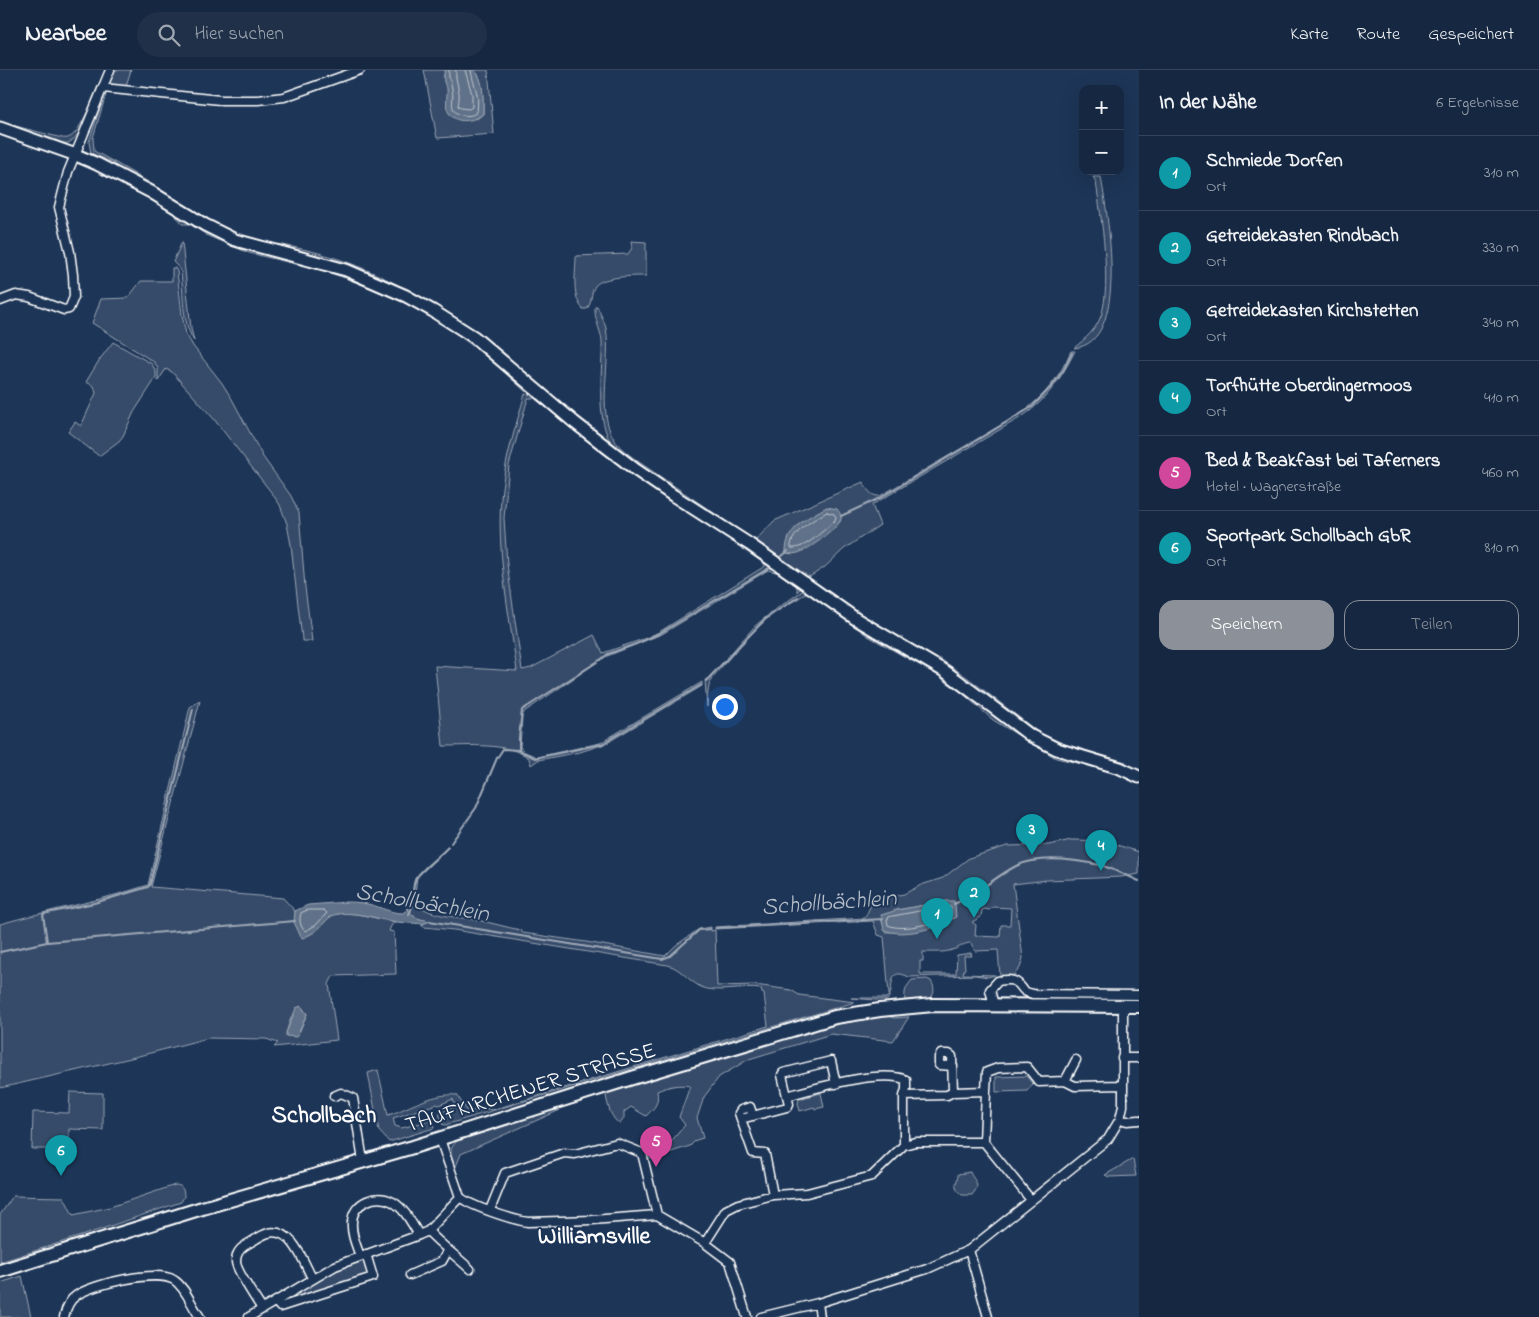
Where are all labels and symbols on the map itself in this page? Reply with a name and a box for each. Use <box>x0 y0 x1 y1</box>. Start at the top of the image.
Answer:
your location <box>712 694 738 720</box>
pin: 3 <box>1016 814 1048 855</box>
pin: 4 <box>1085 830 1117 871</box>
water label: Schollbächlein <box>352 875 493 933</box>
pin: 2 <box>958 877 990 918</box>
water label: Schollbächlein <box>760 882 899 926</box>
pin: 1 <box>921 898 953 939</box>
street label: TAUFKIRCHENER STRASSE <box>402 1036 660 1142</box>
district label: Schollbach <box>272 1099 376 1134</box>
pin: 5 <box>640 1126 672 1167</box>
pin: 6 <box>45 1135 77 1176</box>
district label: Williamsville <box>538 1220 652 1255</box>

